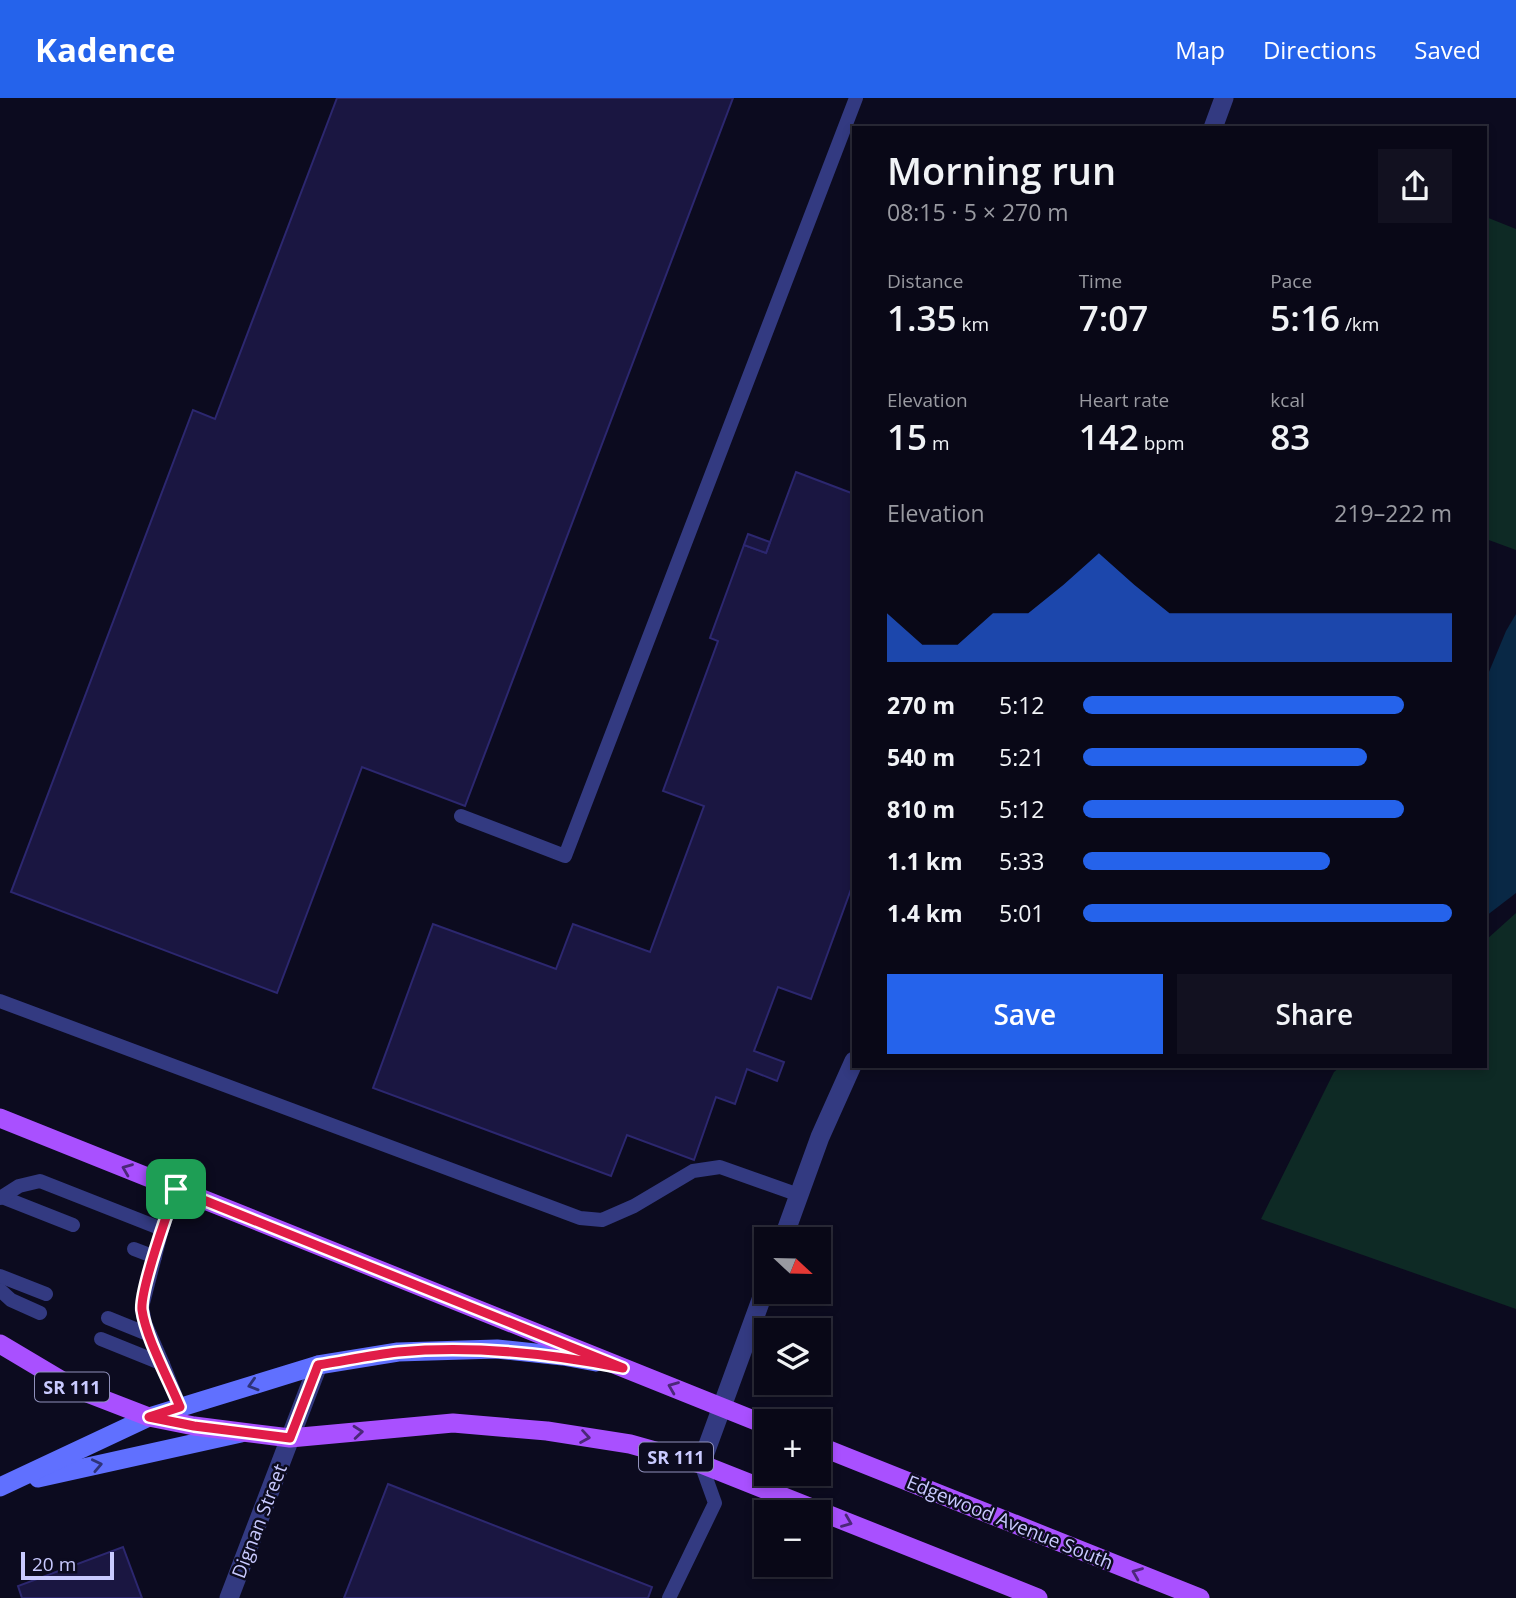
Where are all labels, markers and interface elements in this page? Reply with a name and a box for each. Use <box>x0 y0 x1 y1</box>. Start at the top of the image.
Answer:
text: Kadence <box>35 27 175 72</box>
text: Map <box>1175 33 1225 66</box>
text: Directions <box>1263 33 1376 66</box>
text: Saved <box>1414 33 1481 66</box>
text: Morning run <box>887 144 1116 196</box>
button: share <box>1378 149 1452 223</box>
text: 08:15 · 5 × 270 m <box>887 196 1069 228</box>
text: Distance <box>887 268 963 294</box>
text: Time <box>1079 268 1122 294</box>
text: Pace <box>1270 268 1312 294</box>
text: 1.35 <box>887 294 957 341</box>
text: 7:07 <box>1079 294 1148 341</box>
text: 5:16 <box>1270 294 1340 341</box>
text: km <box>957 311 989 337</box>
text: /km <box>1340 311 1379 337</box>
text: Elevation <box>887 387 968 413</box>
text: Heart rate <box>1079 387 1169 413</box>
text: kcal <box>1270 387 1305 413</box>
text: 15 <box>887 413 927 460</box>
text: 142 <box>1079 413 1139 460</box>
text: 83 <box>1270 413 1310 460</box>
text: m <box>927 430 950 456</box>
text: bpm <box>1139 430 1184 456</box>
text: Elevation <box>887 497 985 529</box>
text: 219–222 m <box>1334 497 1452 529</box>
text: 270 m <box>887 689 955 721</box>
text: 5:12 <box>999 689 1045 721</box>
text: 540 m <box>887 741 955 773</box>
text: 5:21 <box>999 741 1045 773</box>
text: 810 m <box>887 793 955 825</box>
text: 5:12 <box>999 793 1045 825</box>
text: 1.1 km <box>887 845 963 877</box>
text: 5:33 <box>999 845 1045 877</box>
text: 1.4 km <box>887 897 963 929</box>
text: 5:01 <box>999 897 1045 929</box>
button: Save <box>887 974 1163 1054</box>
button: Share <box>1177 974 1452 1054</box>
pin <box>146 1159 206 1219</box>
one-way arrow <box>122 1164 134 1178</box>
icon: arrive <box>157 1170 195 1208</box>
north arrow <box>754 1227 831 1304</box>
map controls <box>754 1227 831 1577</box>
button: layers <box>754 1318 831 1395</box>
road number: SR 111 <box>35 1372 109 1402</box>
one-way arrow <box>247 1377 259 1391</box>
one-way arrow <box>667 1382 679 1396</box>
button: + <box>754 1409 831 1486</box>
one-way arrow <box>353 1425 364 1440</box>
one-way arrow <box>579 1429 590 1444</box>
road number: SR 111 <box>639 1442 713 1472</box>
one-way arrow <box>91 1459 103 1473</box>
street label: Dignan Street <box>225 1460 293 1582</box>
street label: Edgewood Avenue South <box>903 1469 1117 1575</box>
button: − <box>754 1500 831 1577</box>
one-way arrow <box>840 1513 852 1527</box>
scale bar <box>21 1549 114 1581</box>
text: 20 m <box>32 1551 76 1577</box>
one-way arrow <box>1131 1567 1143 1581</box>

